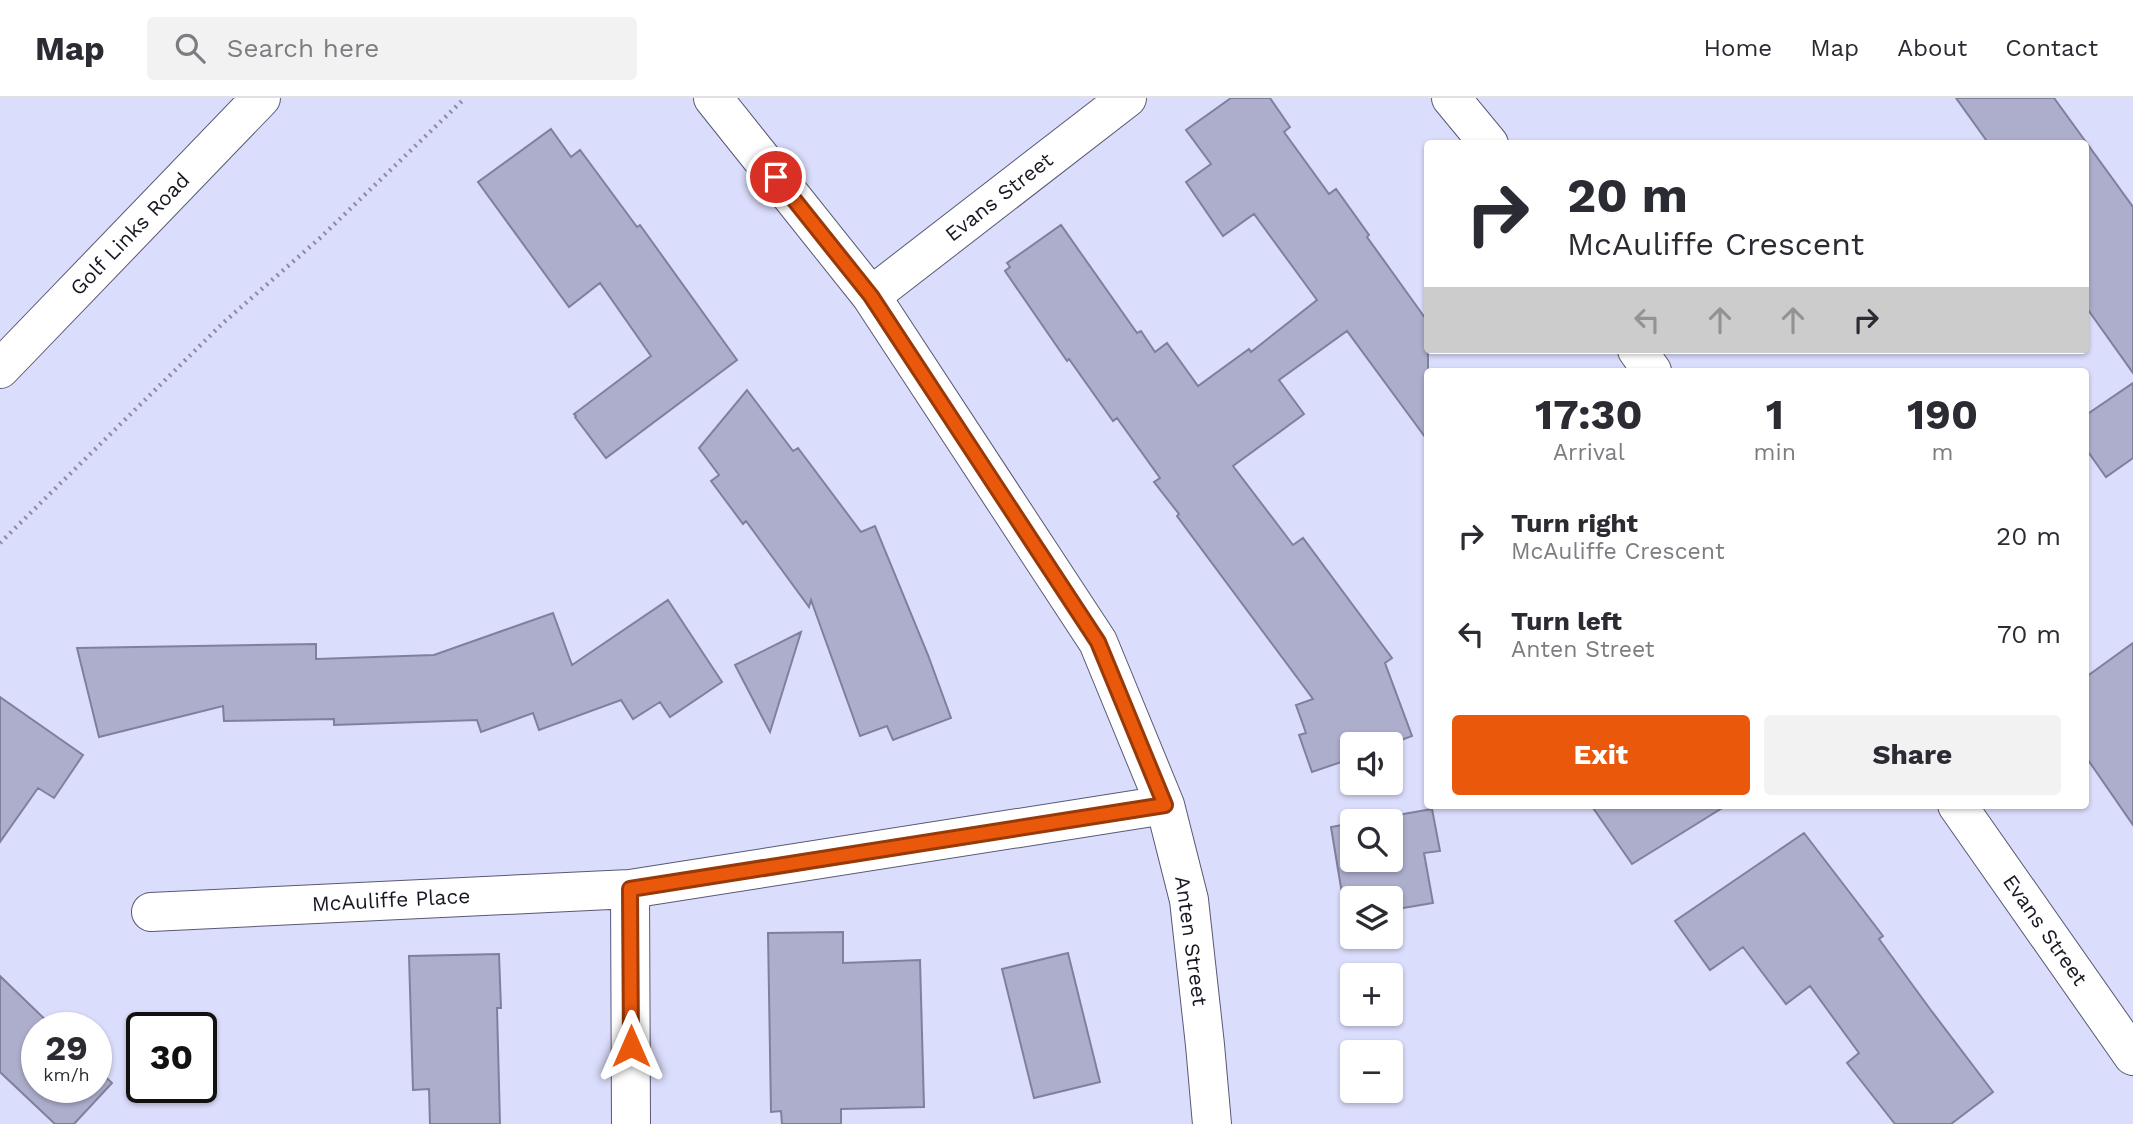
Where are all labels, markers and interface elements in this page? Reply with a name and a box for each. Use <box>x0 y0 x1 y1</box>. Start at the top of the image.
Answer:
search box <box>147 17 637 80</box>
text: Map <box>35 29 105 68</box>
icon: search <box>171 29 209 67</box>
text: Search here <box>227 33 379 63</box>
text: Home <box>1704 34 1772 62</box>
text: Map <box>1810 34 1859 62</box>
text: About <box>1897 34 1967 62</box>
text: Contact <box>2005 34 2098 62</box>
pin <box>746 147 806 207</box>
street label: Evans Street <box>940 147 1058 246</box>
icon: arrive <box>757 158 795 196</box>
text: 20 m <box>1567 166 1688 224</box>
street label: Golf Links Road <box>65 167 195 300</box>
icon: right <box>1452 168 1543 259</box>
text: McAuliffe Crescent <box>1567 225 1864 263</box>
icon: left <box>1628 301 1666 339</box>
icon: ahead <box>1701 301 1739 339</box>
icon: ahead <box>1774 301 1812 339</box>
icon: right <box>1847 301 1885 339</box>
text: 17:30 <box>1535 390 1643 439</box>
text: 1 <box>1766 390 1784 439</box>
text: 190 <box>1907 390 1978 439</box>
text: Arrival <box>1553 439 1625 466</box>
text: min <box>1754 439 1796 466</box>
text: m <box>1931 439 1953 466</box>
text: Turn right <box>1511 508 1638 538</box>
icon: right <box>1452 517 1490 555</box>
text: 20 m <box>1996 521 2061 551</box>
text: McAuliffe Crescent <box>1511 538 1725 565</box>
text: Turn left <box>1511 606 1622 636</box>
icon: left <box>1452 615 1490 653</box>
text: 70 m <box>1997 619 2061 649</box>
text: Anten Street <box>1511 636 1654 663</box>
button: Exit <box>1452 715 1750 795</box>
button: Share <box>1764 715 2061 795</box>
map controls <box>1340 732 1403 1103</box>
button: sound <box>1340 732 1403 795</box>
button: search <box>1340 809 1403 872</box>
street label: Evans Street <box>1998 869 2093 990</box>
street label: Anten Street <box>1170 874 1213 1008</box>
street label: McAuliffe Place <box>311 883 471 916</box>
button: layers <box>1340 886 1403 949</box>
button: + <box>1340 963 1403 1026</box>
position arrow <box>594 1009 668 1083</box>
speed limit sign: 30 <box>126 1012 217 1103</box>
text: 29 <box>45 1027 88 1069</box>
button: − <box>1340 1040 1403 1103</box>
text: km/h <box>43 1064 90 1085</box>

